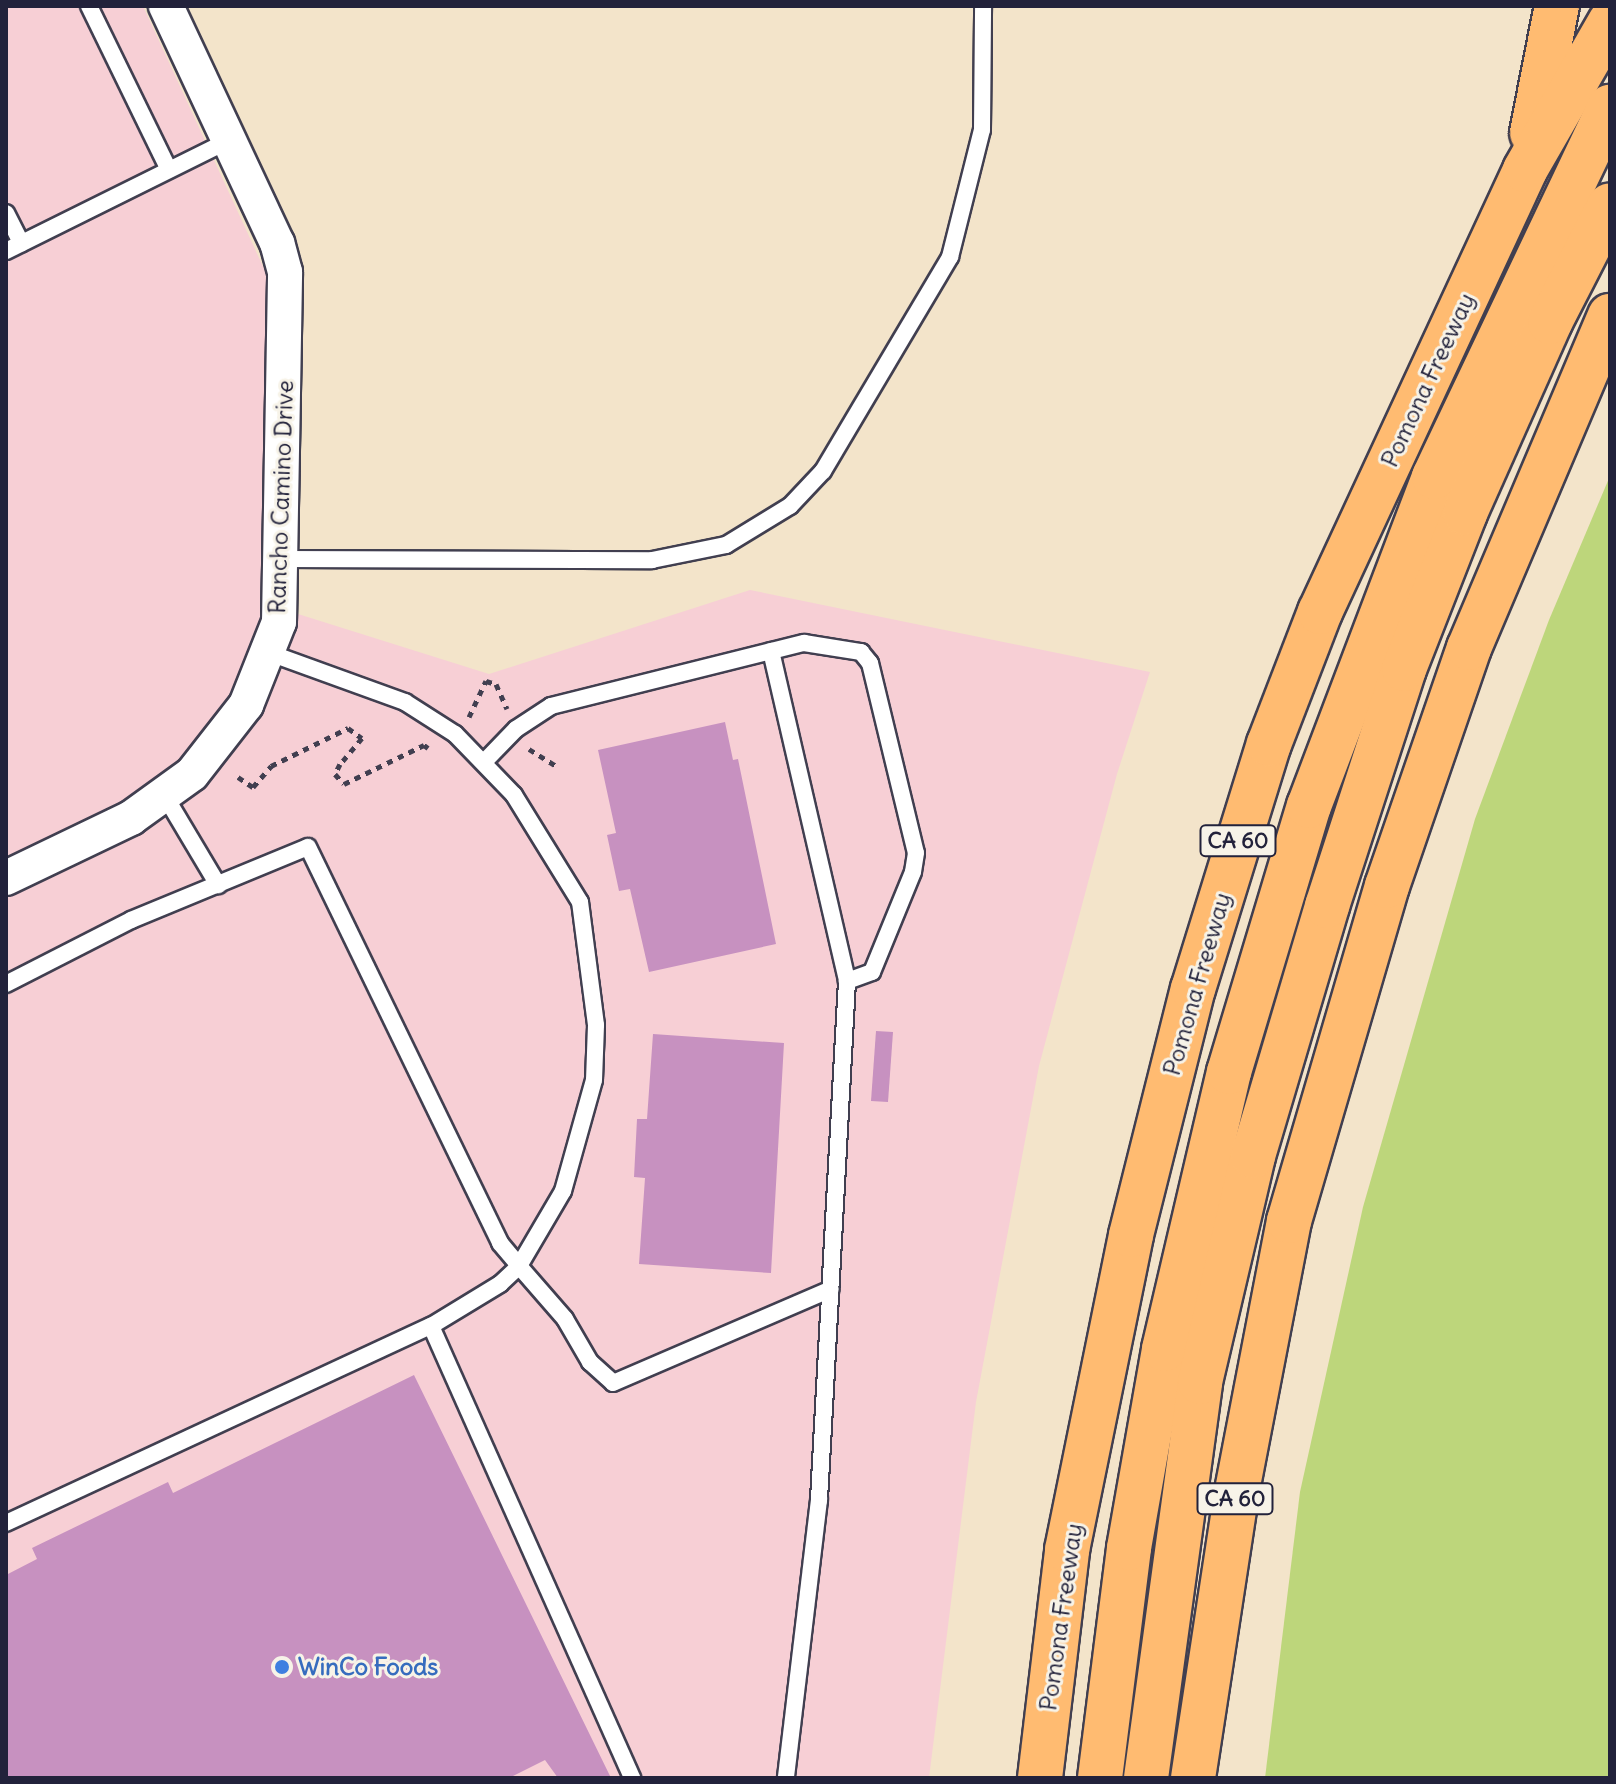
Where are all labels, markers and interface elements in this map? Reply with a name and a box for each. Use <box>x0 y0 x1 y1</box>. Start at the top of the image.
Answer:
street label: Pomona Freeway <box>1375 288 1481 472</box>
street label: Rancho Camino Drive <box>263 380 299 614</box>
road number: CA 60 <box>1198 823 1278 859</box>
street label: Pomona Freeway <box>1157 889 1237 1079</box>
road number: CA 60 <box>1195 1481 1275 1517</box>
street label: Pomona Freeway <box>1034 1521 1088 1713</box>
place label: WinCo Foods <box>298 1653 438 1681</box>
marker: WinCo Foods <box>273 1658 291 1676</box>

